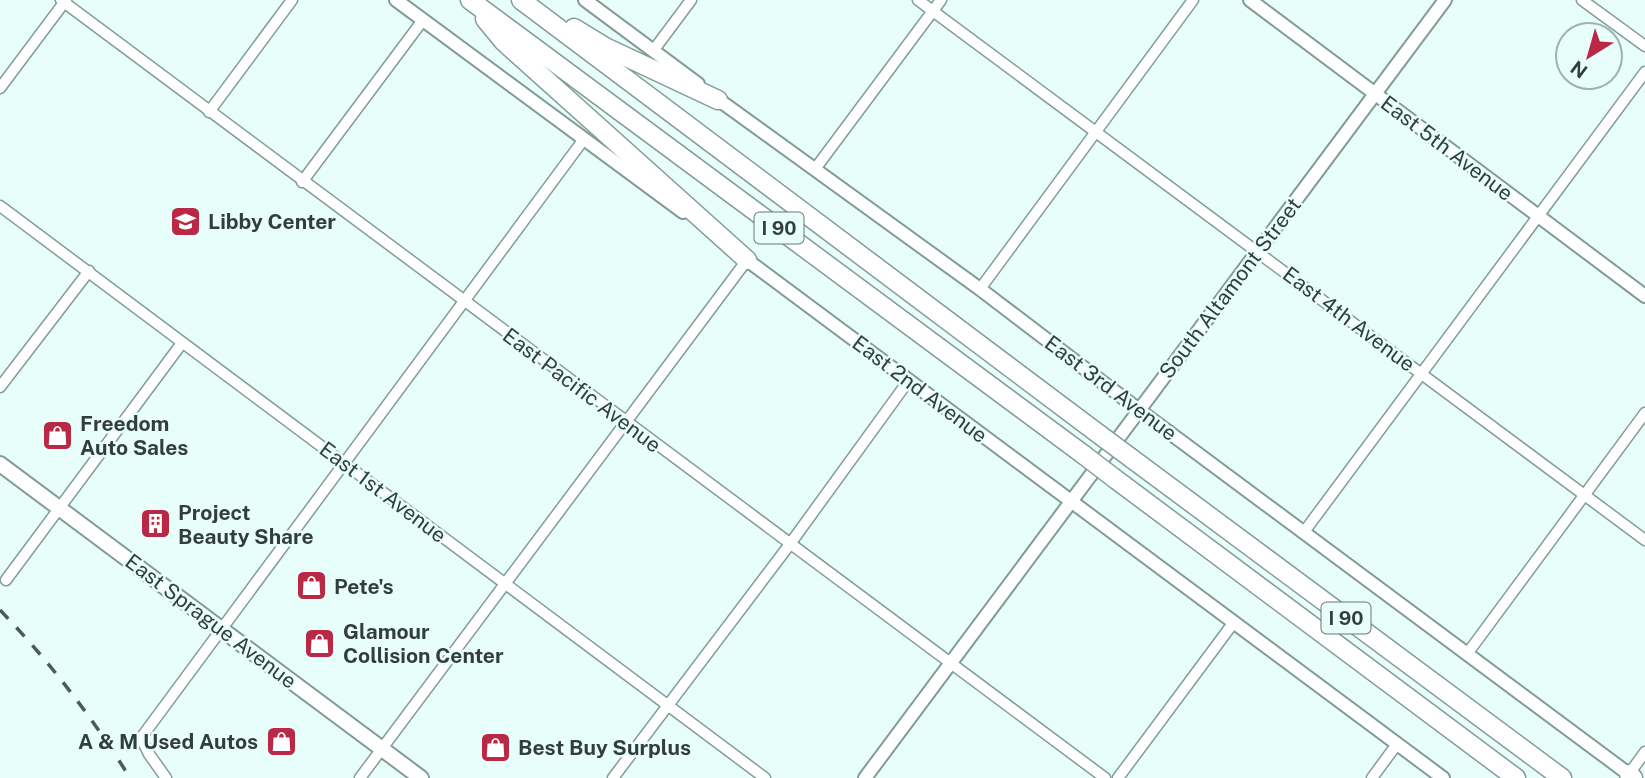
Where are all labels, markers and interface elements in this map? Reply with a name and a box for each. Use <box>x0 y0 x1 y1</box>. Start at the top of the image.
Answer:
north arrow <box>1554 21 1624 91</box>
text: N <box>1566 56 1591 83</box>
street label: East 5th Avenue <box>1376 90 1518 206</box>
street label: South Altamont Street <box>1154 193 1306 383</box>
school or university icon: Libby Center <box>168 204 202 238</box>
place label: Libby Center <box>208 209 336 234</box>
road number: I 90 <box>754 212 804 244</box>
street label: East 4th Avenue <box>1278 261 1420 377</box>
street label: East Pacific Avenue <box>498 322 666 458</box>
street label: East 2nd Avenue <box>848 330 992 448</box>
street label: East 3rd Avenue <box>1040 330 1182 446</box>
place label: Freedom Auto Sales <box>80 411 188 460</box>
shop icon: Freedom Auto Sales <box>40 418 74 452</box>
street label: East 1st Avenue <box>315 436 451 548</box>
place label: Project Beauty Share <box>178 500 314 549</box>
building icon: Project Beauty Share <box>138 507 172 541</box>
street label: East Sprague Avenue <box>120 548 302 694</box>
shop icon: Pete's <box>294 569 328 603</box>
place label: Pete's <box>334 574 394 599</box>
road number: I 90 <box>1322 603 1370 634</box>
place label: Glamour Collision Center <box>343 619 504 668</box>
shop icon: Glamour Collision Center <box>303 626 337 660</box>
shop icon: A & M Used Autos <box>264 724 298 758</box>
place label: A & M Used Autos <box>78 729 258 754</box>
shop icon: Best Buy Surplus <box>478 730 512 764</box>
place label: Best Buy Surplus <box>518 735 691 760</box>

